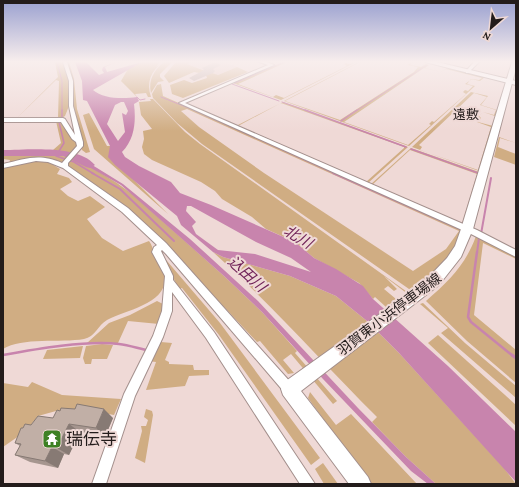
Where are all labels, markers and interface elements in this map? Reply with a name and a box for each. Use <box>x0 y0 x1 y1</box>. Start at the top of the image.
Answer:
north arrow <box>471 8 511 48</box>
text: N <box>480 30 492 44</box>
district label: 遠敷 <box>453 107 479 122</box>
water label: 北川 <box>281 222 317 253</box>
water label: 込田川 <box>225 253 271 296</box>
street label: 羽賀東小浜停車場線 <box>334 270 444 358</box>
temple icon: 瑞伝寺 <box>41 428 63 450</box>
place label: 瑞伝寺 <box>66 430 117 449</box>

